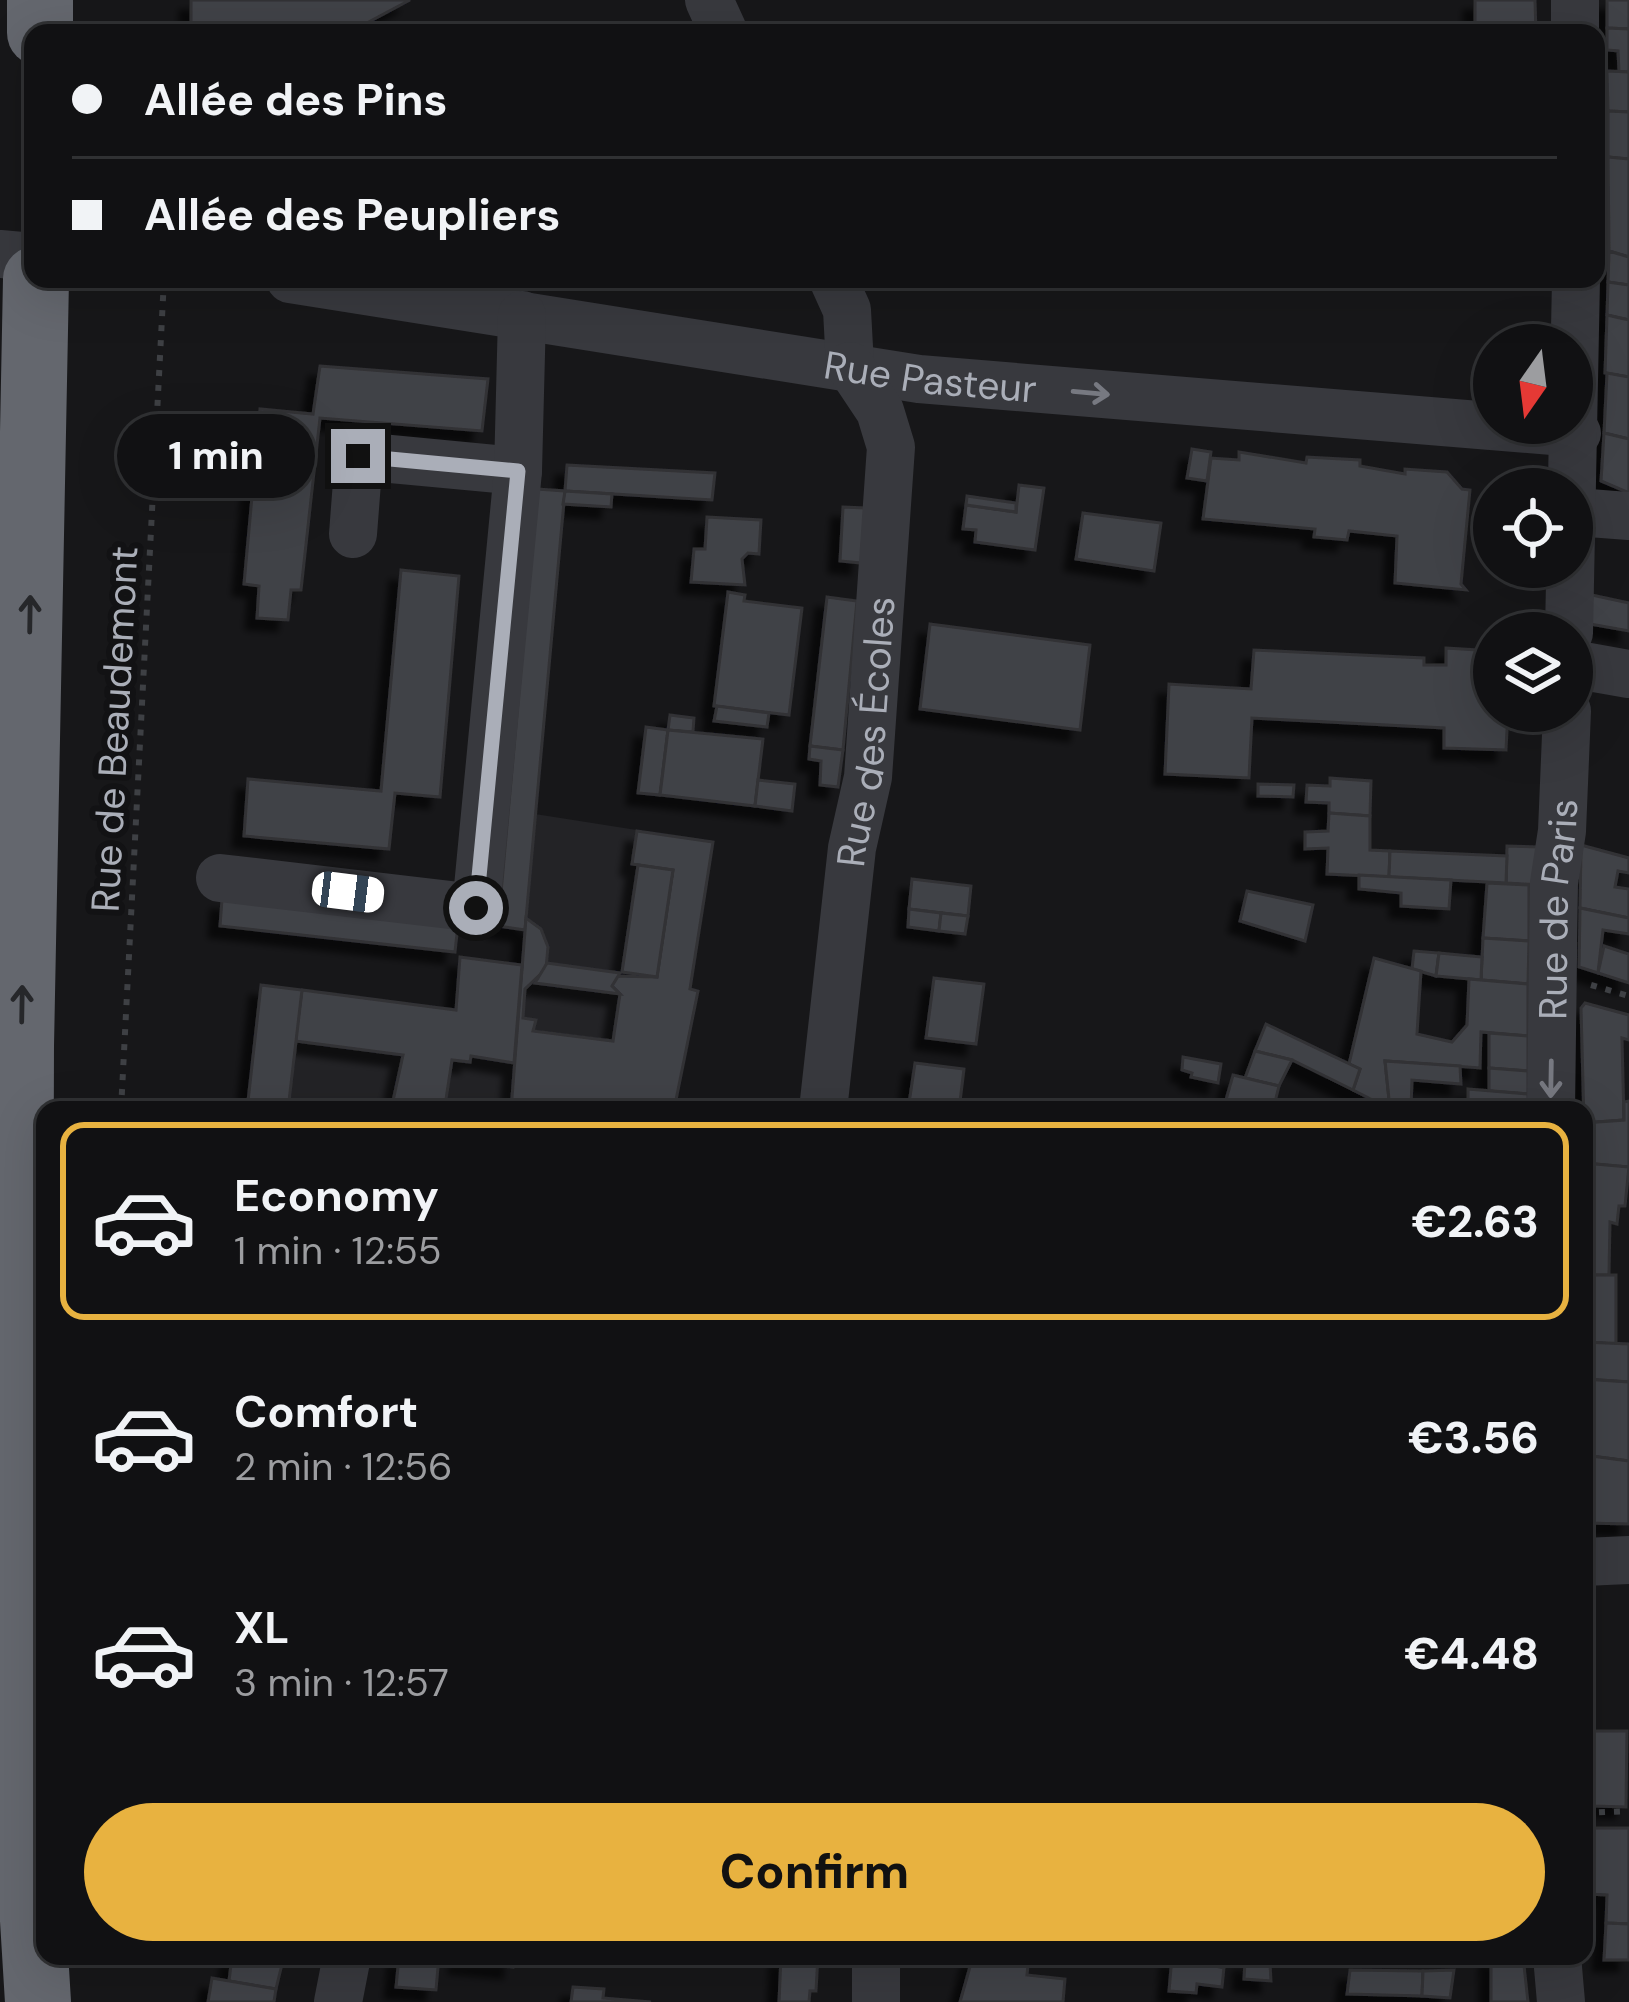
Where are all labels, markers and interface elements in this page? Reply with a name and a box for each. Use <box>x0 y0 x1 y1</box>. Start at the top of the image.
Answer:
text: Allée des Pins <box>144 70 447 129</box>
text: Allée des Peupliers <box>144 185 560 244</box>
north arrow <box>1473 324 1593 444</box>
map controls <box>1473 324 1593 732</box>
street label: Rue Pasteur <box>820 339 1038 415</box>
one-way arrow <box>1071 382 1110 405</box>
callout: 1 min <box>118 414 316 498</box>
route end <box>331 429 385 483</box>
text: 1 min <box>168 430 264 481</box>
button: locate <box>1473 468 1593 588</box>
street label: Rue de Beaudemont <box>79 545 150 913</box>
one-way arrow <box>18 595 41 634</box>
street label: Rue des Écoles <box>825 595 907 870</box>
button: layers <box>1473 612 1593 732</box>
street label: Rue de Paris <box>1527 798 1589 1020</box>
car <box>310 870 386 914</box>
route start <box>449 881 503 935</box>
one-way arrow <box>10 985 33 1024</box>
one-way arrow <box>1540 1059 1562 1098</box>
text: Economy <box>234 1166 439 1225</box>
icon: car <box>90 1167 198 1275</box>
text: €2.63 <box>1411 1192 1539 1251</box>
text: 1 min · 12:55 <box>234 1225 442 1276</box>
text: Comfort <box>234 1382 418 1441</box>
icon: car <box>90 1383 198 1491</box>
text: €3.56 <box>1408 1408 1539 1467</box>
text: 2 min · 12:56 <box>234 1441 453 1492</box>
text: XL <box>234 1598 289 1657</box>
icon: car <box>90 1599 198 1707</box>
text: €4.48 <box>1404 1624 1539 1683</box>
text: 3 min · 12:57 <box>234 1657 449 1708</box>
button: Confirm <box>84 1803 1545 1941</box>

